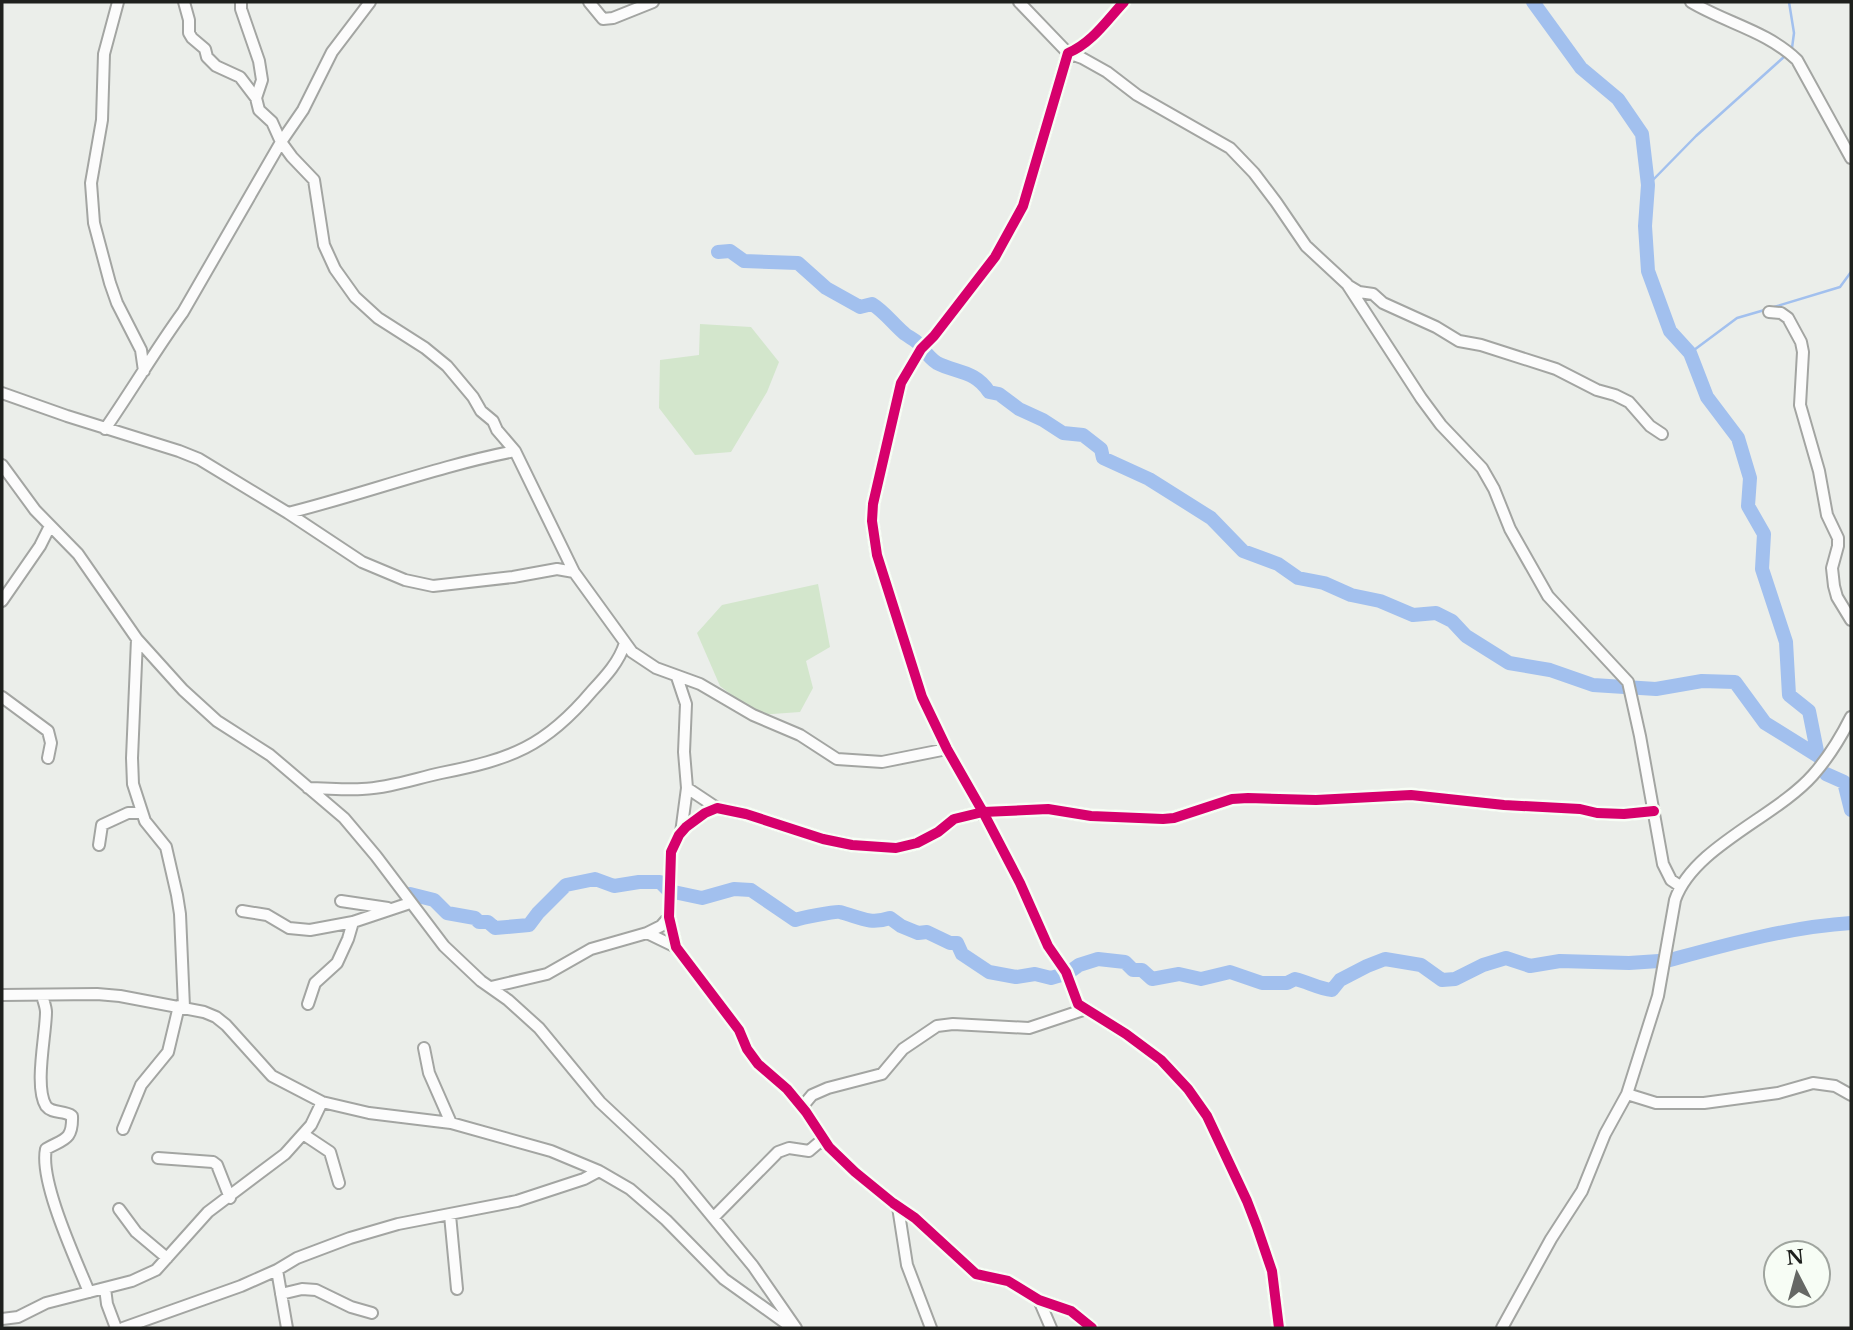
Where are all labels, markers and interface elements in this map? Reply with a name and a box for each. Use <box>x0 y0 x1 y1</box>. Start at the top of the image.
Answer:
north arrow <box>1762 1239 1832 1309</box>
text: N <box>1785 1245 1805 1270</box>

